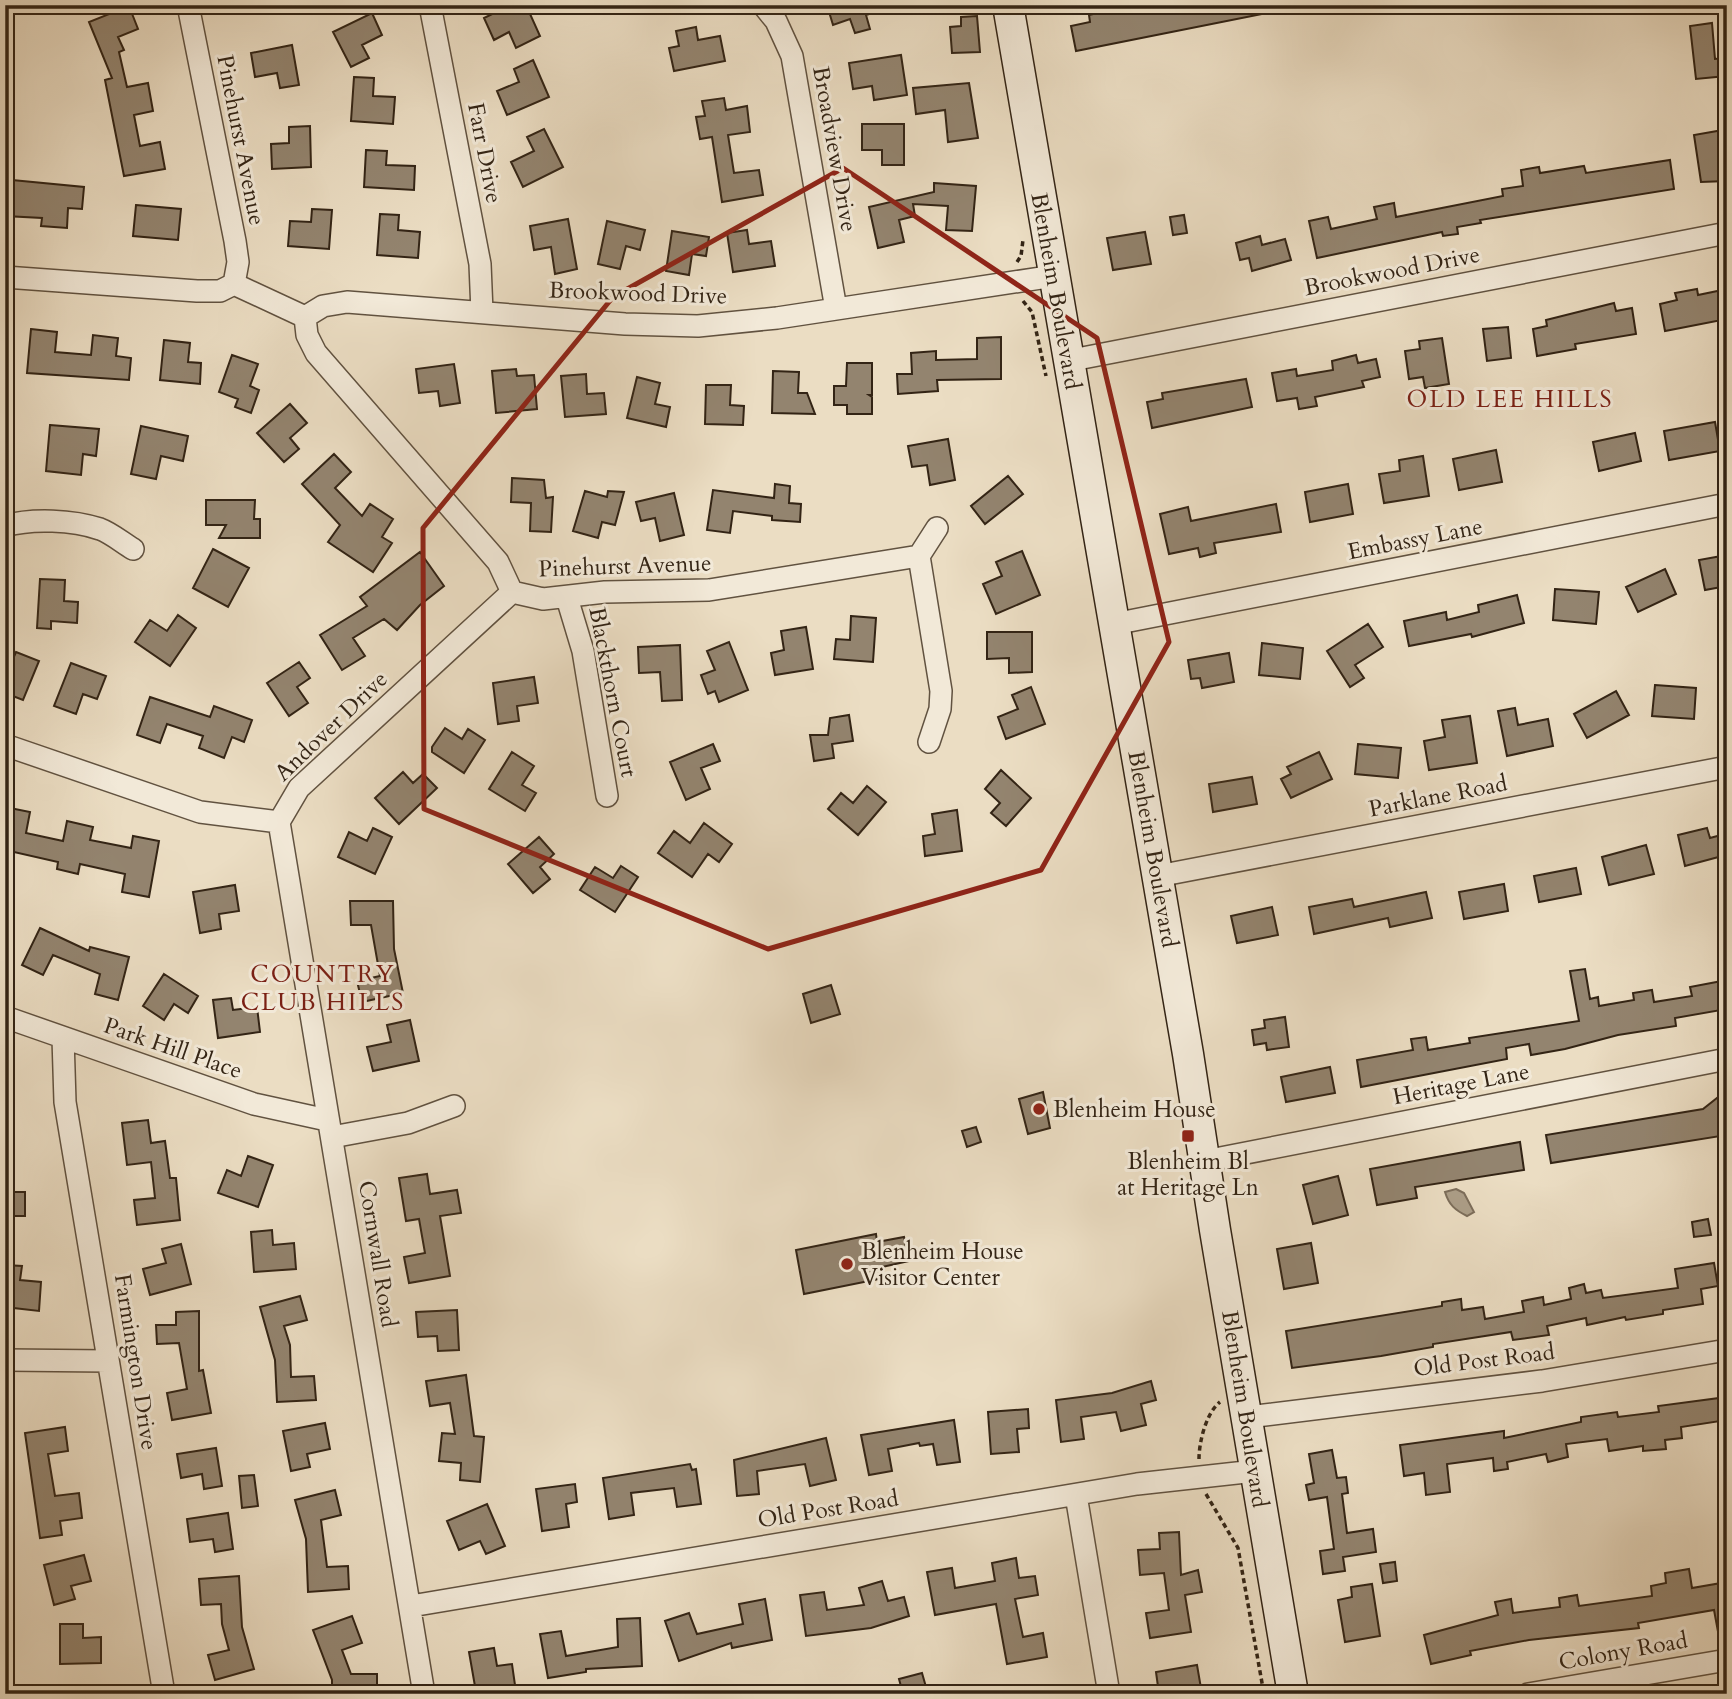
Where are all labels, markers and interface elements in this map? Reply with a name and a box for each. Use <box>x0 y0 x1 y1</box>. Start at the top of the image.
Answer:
street label: Pinehurst Avenue <box>209 52 273 228</box>
street label: Broadview Drive <box>805 64 865 234</box>
street label: Farr Drive <box>460 100 510 206</box>
street label: Blenheim Boulevard <box>1023 190 1089 393</box>
street label: Brookwood Drive <box>1301 239 1483 303</box>
street label: Brookwood Drive <box>548 274 728 312</box>
district label: OLD LEE HILLS <box>1406 383 1614 416</box>
street label: Embassy Lane <box>1345 511 1485 567</box>
street label: Pinehurst Avenue <box>538 547 712 585</box>
street label: Blackthorn Court <box>581 604 645 780</box>
street label: Andover Drive <box>268 664 394 788</box>
street label: Blenheim Boulevard <box>1120 748 1186 951</box>
street label: Parklane Road <box>1366 767 1511 825</box>
district label: COUNTRY CLUB HILLS <box>241 958 405 1019</box>
street label: Park Hill Place <box>100 1010 246 1086</box>
street label: Heritage Lane <box>1390 1056 1532 1112</box>
place label: Blenheim House <box>1053 1094 1216 1125</box>
marker: Blenheim House <box>1031 1101 1047 1117</box>
marker: Blenheim Bl at Heritage Ln <box>1180 1128 1196 1144</box>
place label: Blenheim Bl at Heritage Ln <box>1117 1146 1259 1203</box>
street label: Cornwall Road <box>351 1178 405 1330</box>
place label: Blenheim House Visitor Center <box>861 1236 1024 1293</box>
marker: Blenheim House Visitor Center <box>839 1256 855 1272</box>
street label: Farmington Drive <box>107 1272 165 1452</box>
street label: Blenheim Boulevard <box>1214 1308 1276 1511</box>
street label: Old Post Road <box>1412 1336 1557 1384</box>
street label: Old Post Road <box>756 1482 901 1535</box>
street label: Colony Road <box>1556 1624 1691 1678</box>

